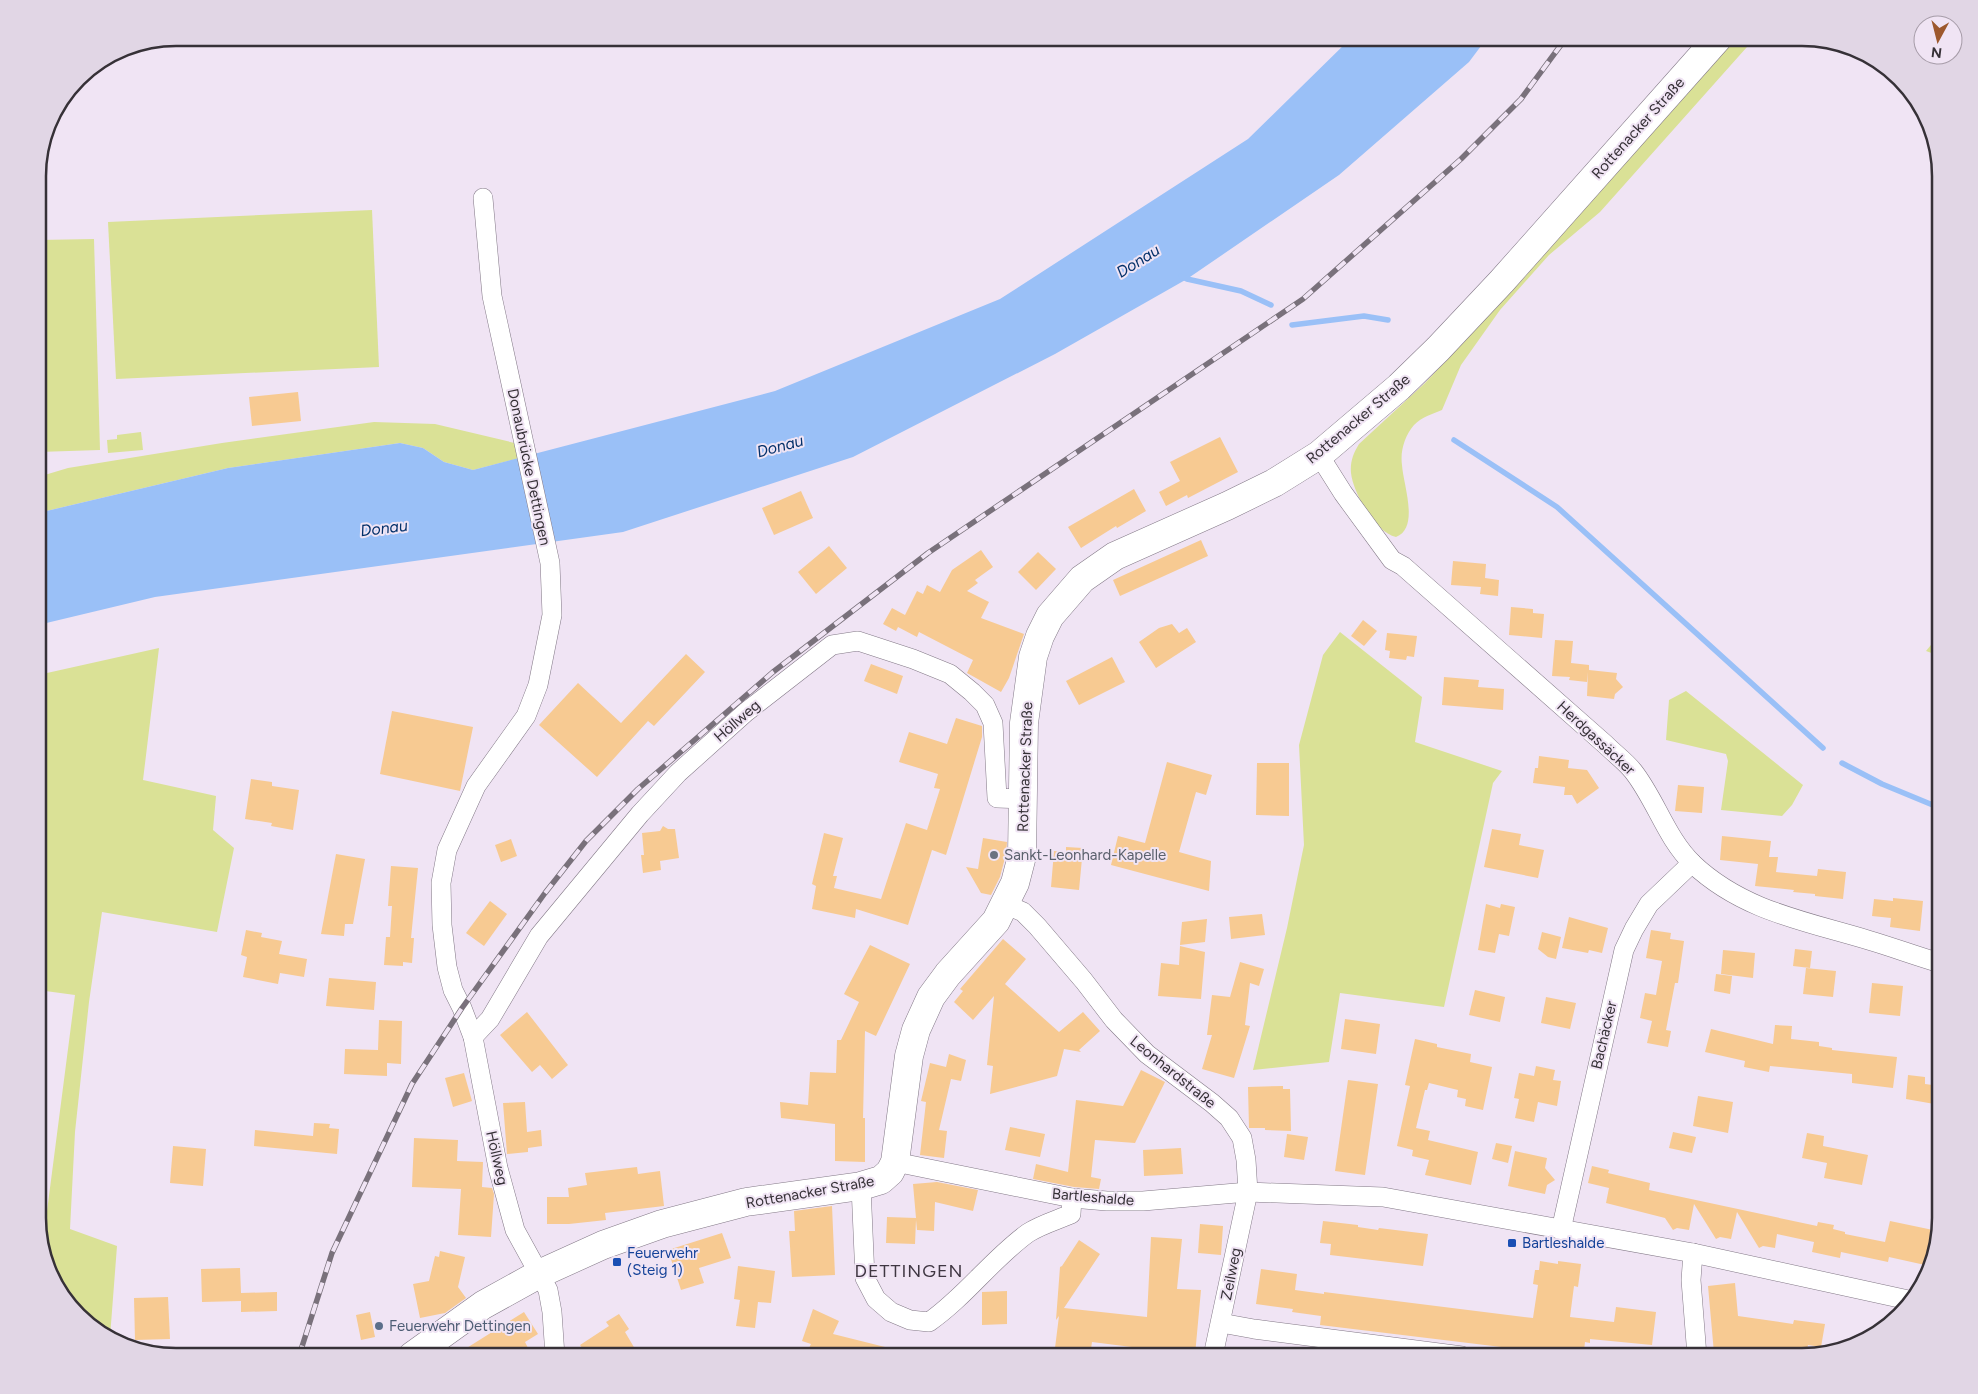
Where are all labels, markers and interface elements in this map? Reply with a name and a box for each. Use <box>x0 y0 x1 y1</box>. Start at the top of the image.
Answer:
north arrow <box>1913 15 1963 65</box>
text: N <box>1930 43 1943 62</box>
street label: Rottenacker Straße <box>1588 74 1688 182</box>
water label: Donau <box>1113 240 1163 282</box>
street label: Rottenacker Straße <box>1302 370 1414 468</box>
street label: Donaubrücke Dettingen <box>504 387 554 547</box>
water label: Donau <box>755 431 805 461</box>
water label: Donau <box>359 516 409 540</box>
street label: Höllweg <box>710 696 764 746</box>
street label: Herdgassäcker <box>1553 697 1639 779</box>
street label: Rottenacker Straße <box>1014 702 1036 832</box>
place label: Sankt-Leonhard-Kapelle <box>1004 846 1166 864</box>
marker: Sankt-Leonhard-Kapelle <box>988 849 1000 861</box>
street label: Bachäcker <box>1587 999 1621 1071</box>
street label: Leonhardstraße <box>1127 1032 1219 1112</box>
street label: Höllweg <box>482 1129 512 1187</box>
street label: Rottenacker Straße <box>744 1172 876 1212</box>
street label: Bartleshalde <box>1051 1184 1135 1210</box>
place label: Bartleshalde <box>1522 1234 1604 1252</box>
marker: Bartleshalde <box>1506 1237 1518 1249</box>
place label: Feuerwehr (Steig 1) <box>627 1244 698 1279</box>
street label: Zeilweg <box>1217 1246 1245 1302</box>
marker: Feuerwehr (Steig 1) <box>611 1256 623 1268</box>
district label: DETTINGEN <box>855 1260 964 1282</box>
place label: Feuerwehr Dettingen <box>389 1317 531 1335</box>
marker: Feuerwehr Dettingen <box>373 1320 385 1332</box>

